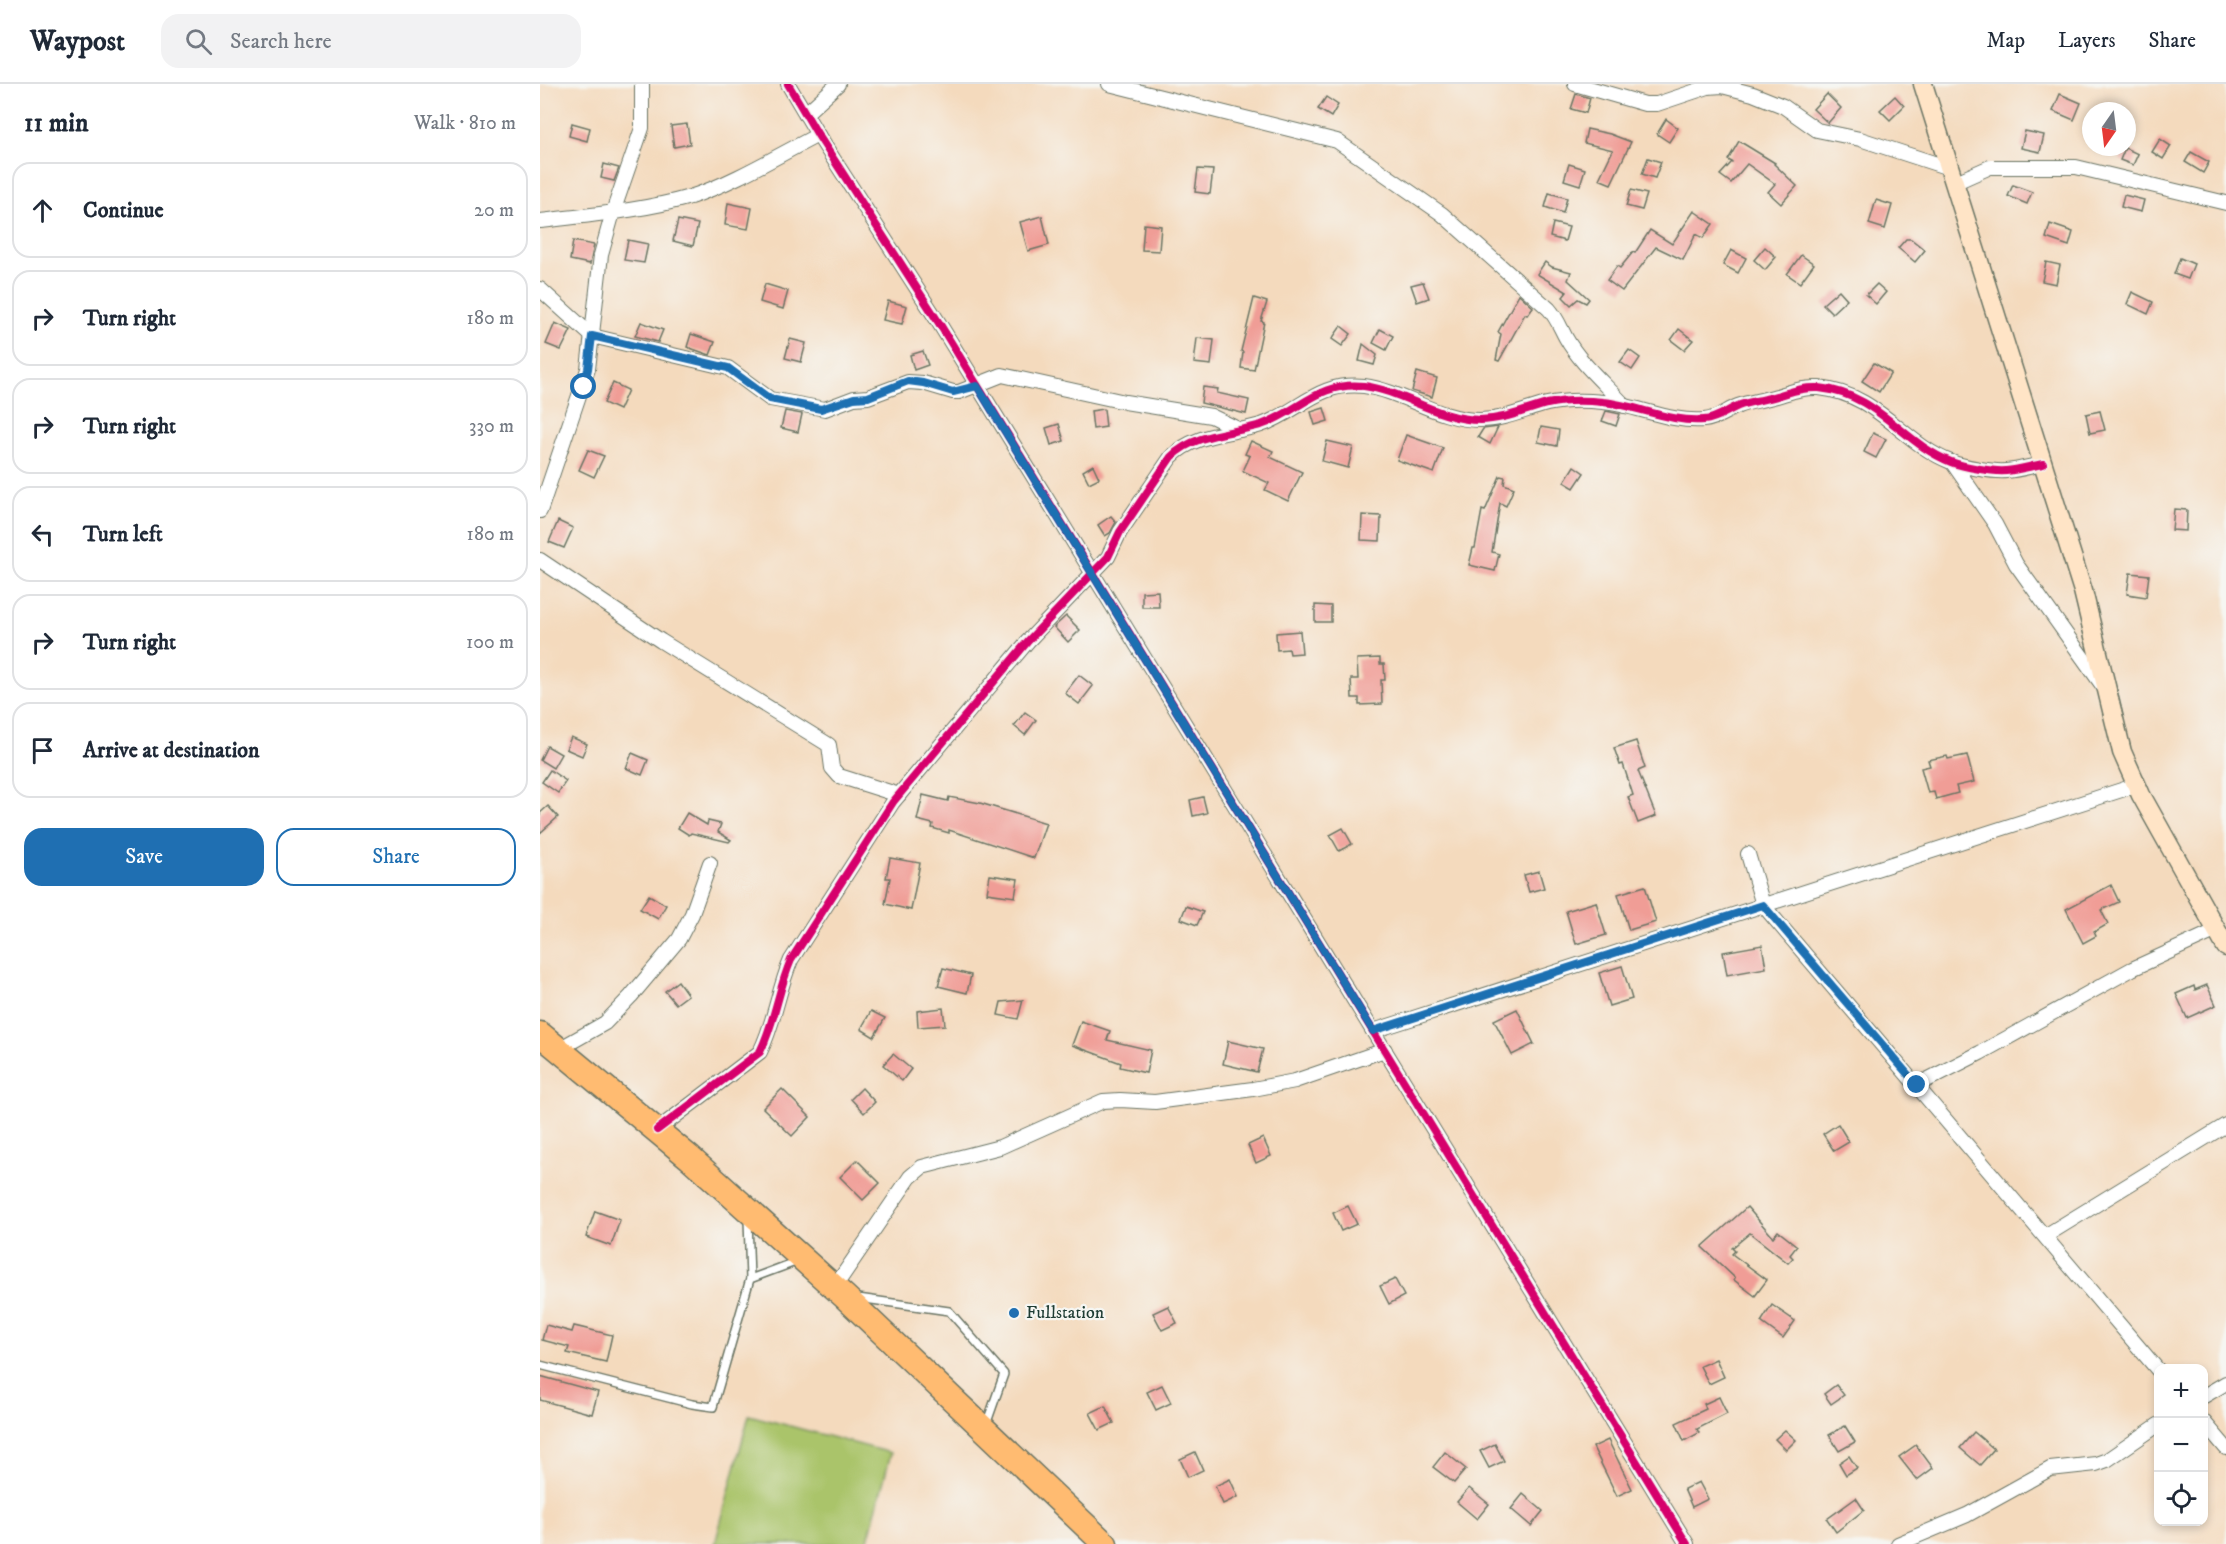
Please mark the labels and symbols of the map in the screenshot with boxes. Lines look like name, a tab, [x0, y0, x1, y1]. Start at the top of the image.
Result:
north arrow	[2082, 102, 2136, 156]
route start	[570, 373, 596, 399]
route end	[1903, 1071, 1929, 1097]
place label: Fullstation	[1026, 1302, 1105, 1324]
marker: Fullstation	[1007, 1306, 1021, 1320]

